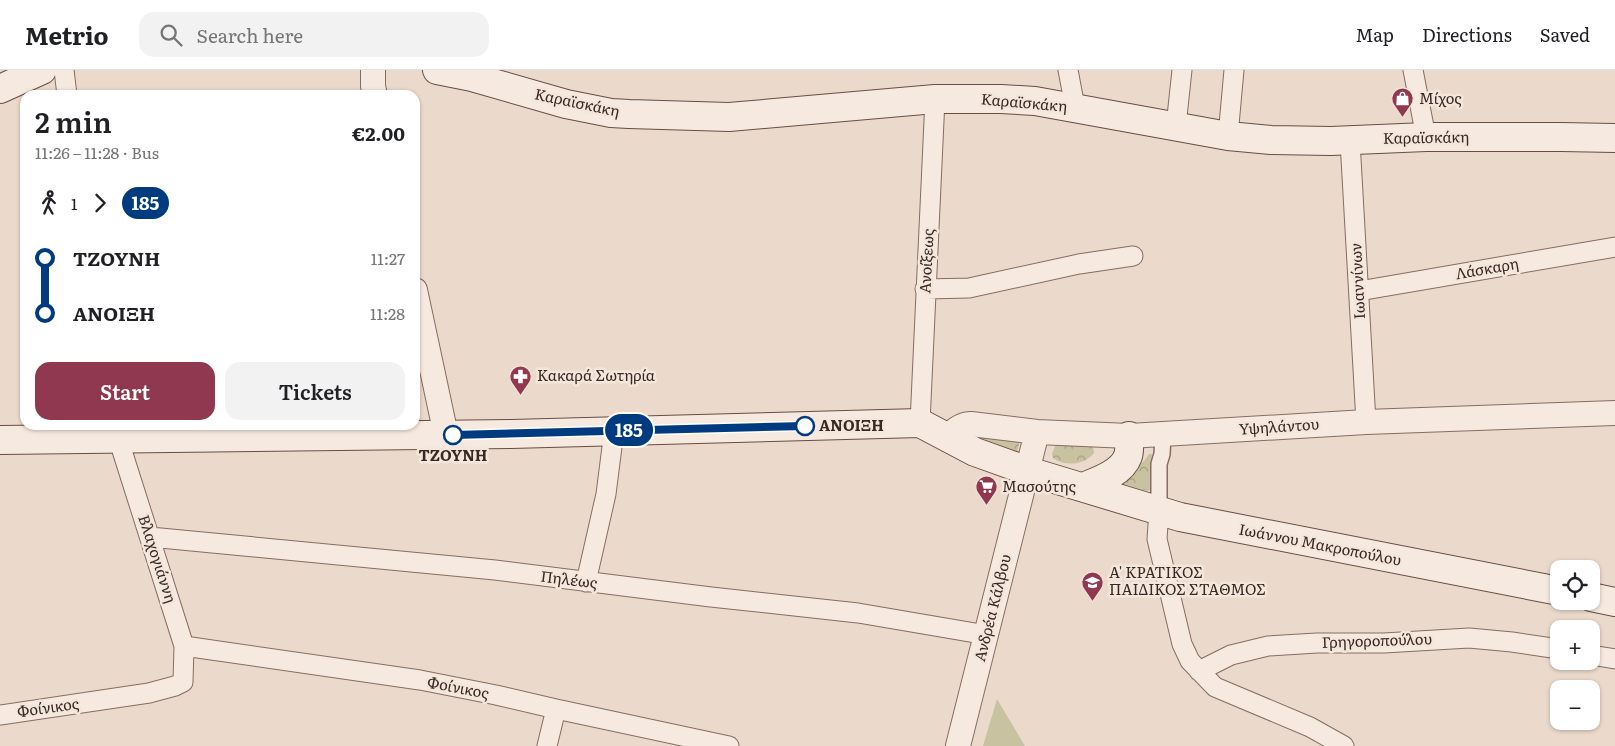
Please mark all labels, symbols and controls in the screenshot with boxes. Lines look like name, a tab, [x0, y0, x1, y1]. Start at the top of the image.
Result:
search box	[139, 12, 489, 57]
text: Metrio	[25, 17, 109, 52]
icon: search	[157, 21, 185, 49]
text: Search here	[197, 21, 303, 49]
text: Map	[1356, 21, 1394, 48]
text: Directions	[1422, 21, 1512, 48]
text: Saved	[1540, 21, 1590, 48]
street label: Καραϊσκάκη	[533, 81, 622, 122]
street label: Καραϊσκάκη	[980, 86, 1068, 117]
place label: Μίχος	[1419, 86, 1462, 109]
shop icon: Μίχος	[1391, 87, 1415, 118]
text: 2 min	[35, 100, 112, 142]
text: €2.00	[352, 119, 405, 147]
street label: Καραϊσκάκη	[1383, 124, 1469, 149]
text: 11:26 – 11:28 · Bus	[35, 140, 159, 164]
icon: walk	[35, 189, 63, 217]
icon: forward	[86, 189, 114, 217]
text: 185	[132, 189, 159, 216]
text: 1	[71, 191, 78, 215]
street label: Ανοίξεως	[912, 227, 939, 294]
street label: Ιωαννίνων	[1343, 242, 1370, 320]
text: ΤΖΟΥΝΗ	[73, 244, 160, 272]
text: 11:27	[371, 246, 405, 270]
street label: Λάσκαρη	[1453, 251, 1520, 284]
text: ΑΝΟΙΞΗ	[73, 299, 155, 327]
text: 11:28	[370, 301, 405, 325]
button: Start	[35, 362, 215, 420]
button: Tickets	[225, 362, 405, 420]
place label: Κακαρά Σωτηρία	[537, 363, 655, 386]
pharmacy icon: Κακαρά Σωτηρία	[509, 364, 533, 395]
street label: Υψηλάντου	[1238, 411, 1320, 440]
place label: ΑΝΟΙΞΗ	[819, 413, 884, 436]
line badge: 185	[600, 414, 658, 446]
text: 185	[615, 416, 643, 443]
marker: ΑΝΟΙΞΗ	[795, 416, 815, 436]
marker: ΤΖΟΥΝΗ	[443, 425, 463, 445]
place label: ΤΖΟΥΝΗ	[419, 443, 487, 466]
place label: Μασούτης	[1002, 474, 1076, 497]
supermarket icon: Μασούτης	[974, 475, 998, 506]
street label: Βλαχογιάννη	[133, 511, 183, 606]
street label: Ιωάννου Μακροπούλου	[1237, 516, 1404, 571]
street label: Ανδρέα Κάλβου	[967, 551, 1016, 664]
place label: Α' ΚΡΑΤΙΚΟΣ ΠΑΙΔΙΚΟΣ ΣΤΑΘΜΟΣ	[1109, 560, 1266, 600]
map controls	[1550, 560, 1600, 730]
button: locate	[1550, 560, 1600, 610]
street label: Πηλέως	[539, 564, 599, 593]
school or university icon: Α' ΚΡΑΤΙΚΟΣ ΠΑΙΔΙΚΟΣ ΣΤΑΘΜΟΣ	[1081, 570, 1105, 601]
button: +	[1550, 620, 1600, 670]
street label: Γρηγοροπούλου	[1321, 626, 1433, 653]
street label: Φοίνικος	[425, 669, 492, 704]
button: −	[1550, 680, 1600, 730]
street label: Φοίνικος	[15, 691, 81, 722]

